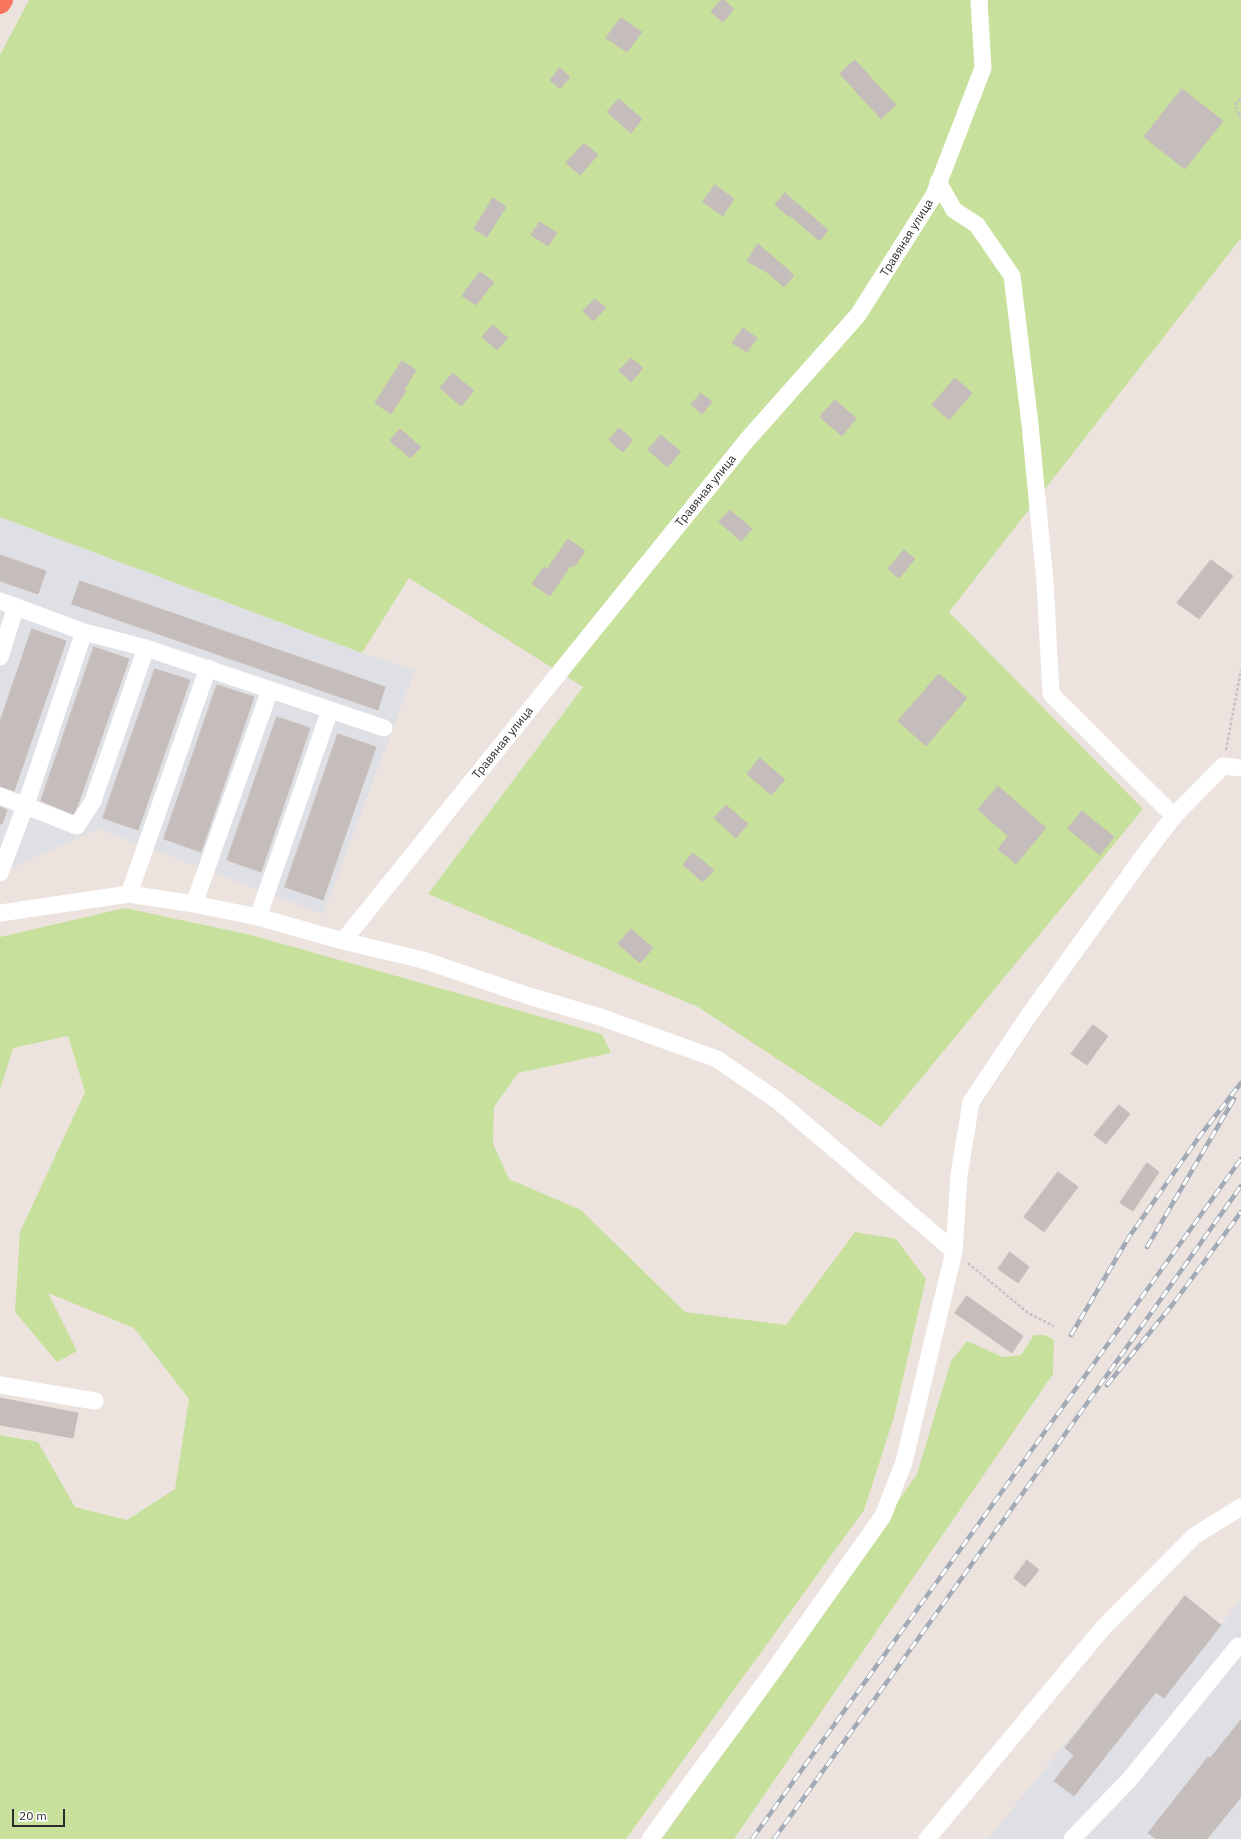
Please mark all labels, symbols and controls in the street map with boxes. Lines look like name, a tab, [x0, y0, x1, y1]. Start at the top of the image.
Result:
street label: Травяная улица	[877, 197, 937, 279]
street label: Травяная улица	[672, 452, 740, 530]
street label: Травяная улица	[469, 704, 537, 782]
scale bar	[14, 1801, 67, 1827]
text: 20 m	[19, 1808, 47, 1823]

